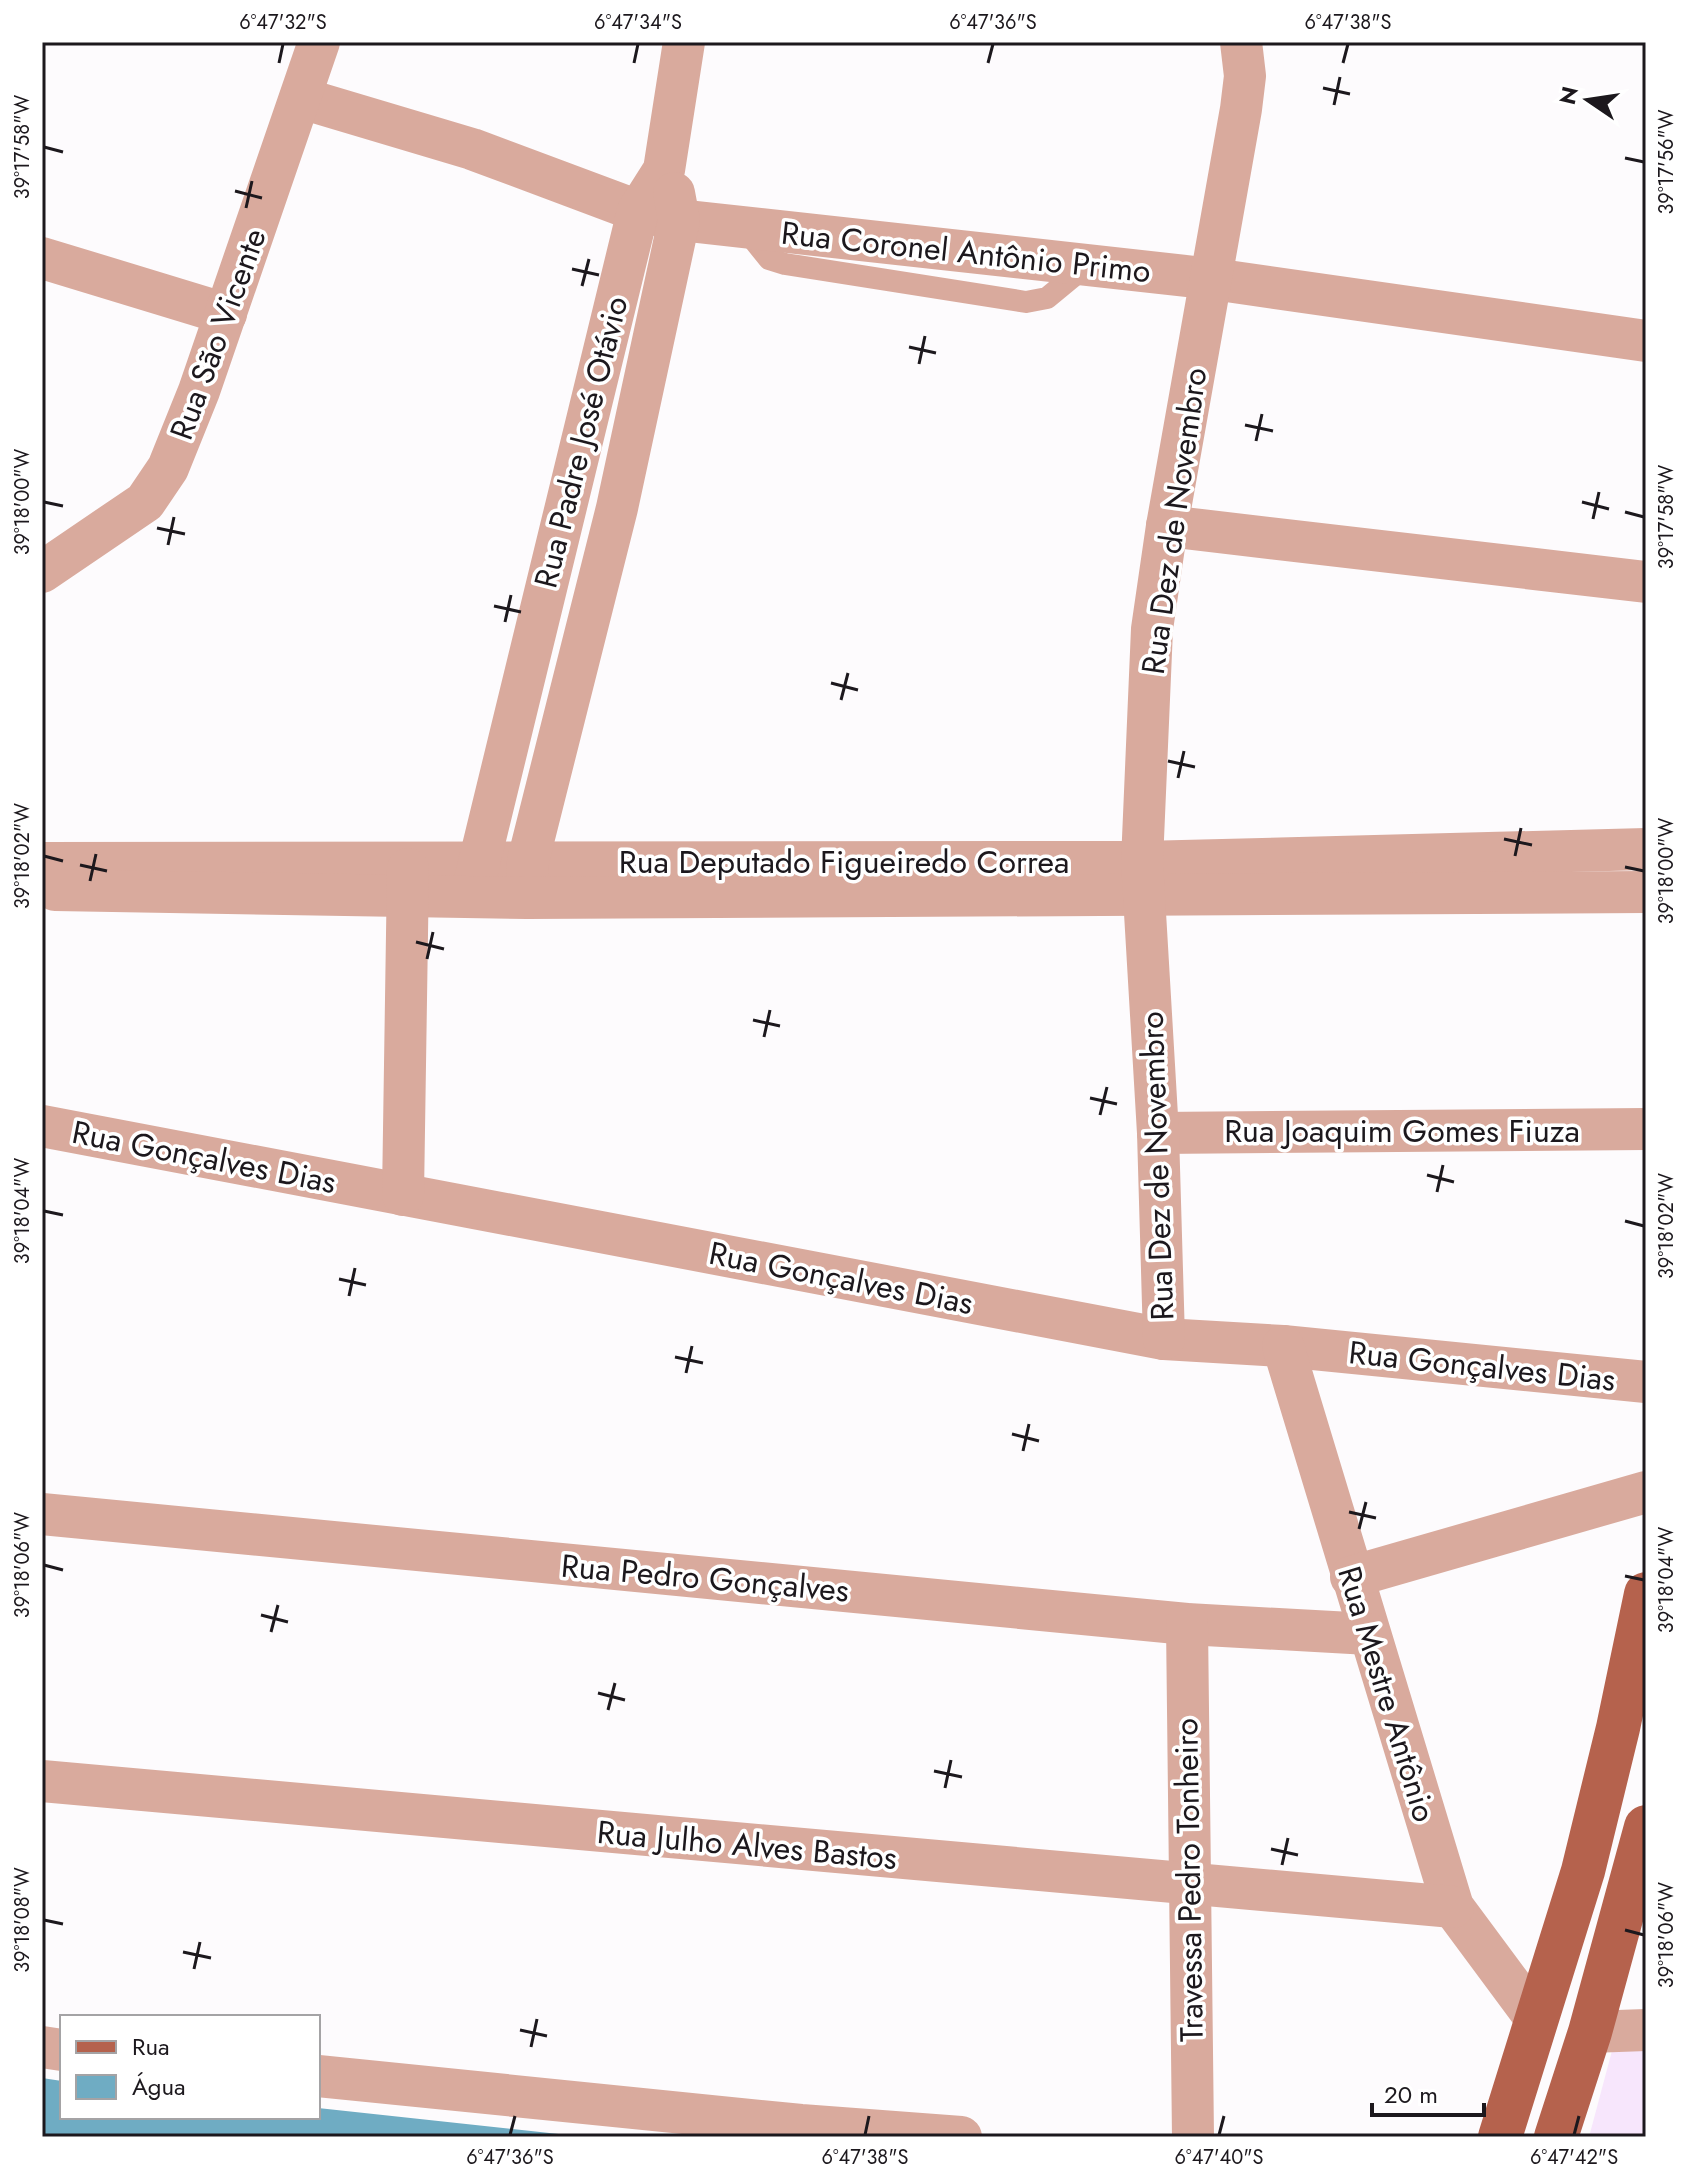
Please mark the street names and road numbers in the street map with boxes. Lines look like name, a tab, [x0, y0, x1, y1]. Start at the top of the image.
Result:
street label: Rua Coronel Antônio Primo	[779, 210, 1153, 294]
street label: Rua São Vicente	[158, 222, 278, 446]
street label: Rua Padre José Otávio	[523, 291, 639, 593]
street label: Rua Dez de Novembro	[1130, 365, 1218, 677]
street label: Rua Deputado Figueiredo Correa	[619, 839, 1069, 885]
street label: Rua Dez de Novembro	[1129, 1011, 1185, 1321]
street label: Rua Joaquim Gomes Fiuza	[1224, 1108, 1580, 1154]
street label: Rua Gonçalves Dias	[68, 1109, 340, 1205]
street label: Rua Gonçalves Dias	[705, 1230, 977, 1326]
street label: Rua Gonçalves Dias	[1346, 1329, 1618, 1403]
street label: Rua Pedro Gonçalves	[559, 1543, 851, 1613]
street label: Rua Mestre Antônio	[1326, 1561, 1448, 1827]
street label: Travessa Pedro Tonheiro	[1163, 1718, 1215, 2042]
street label: Rua Julho Alves Bastos	[595, 1809, 899, 1881]

